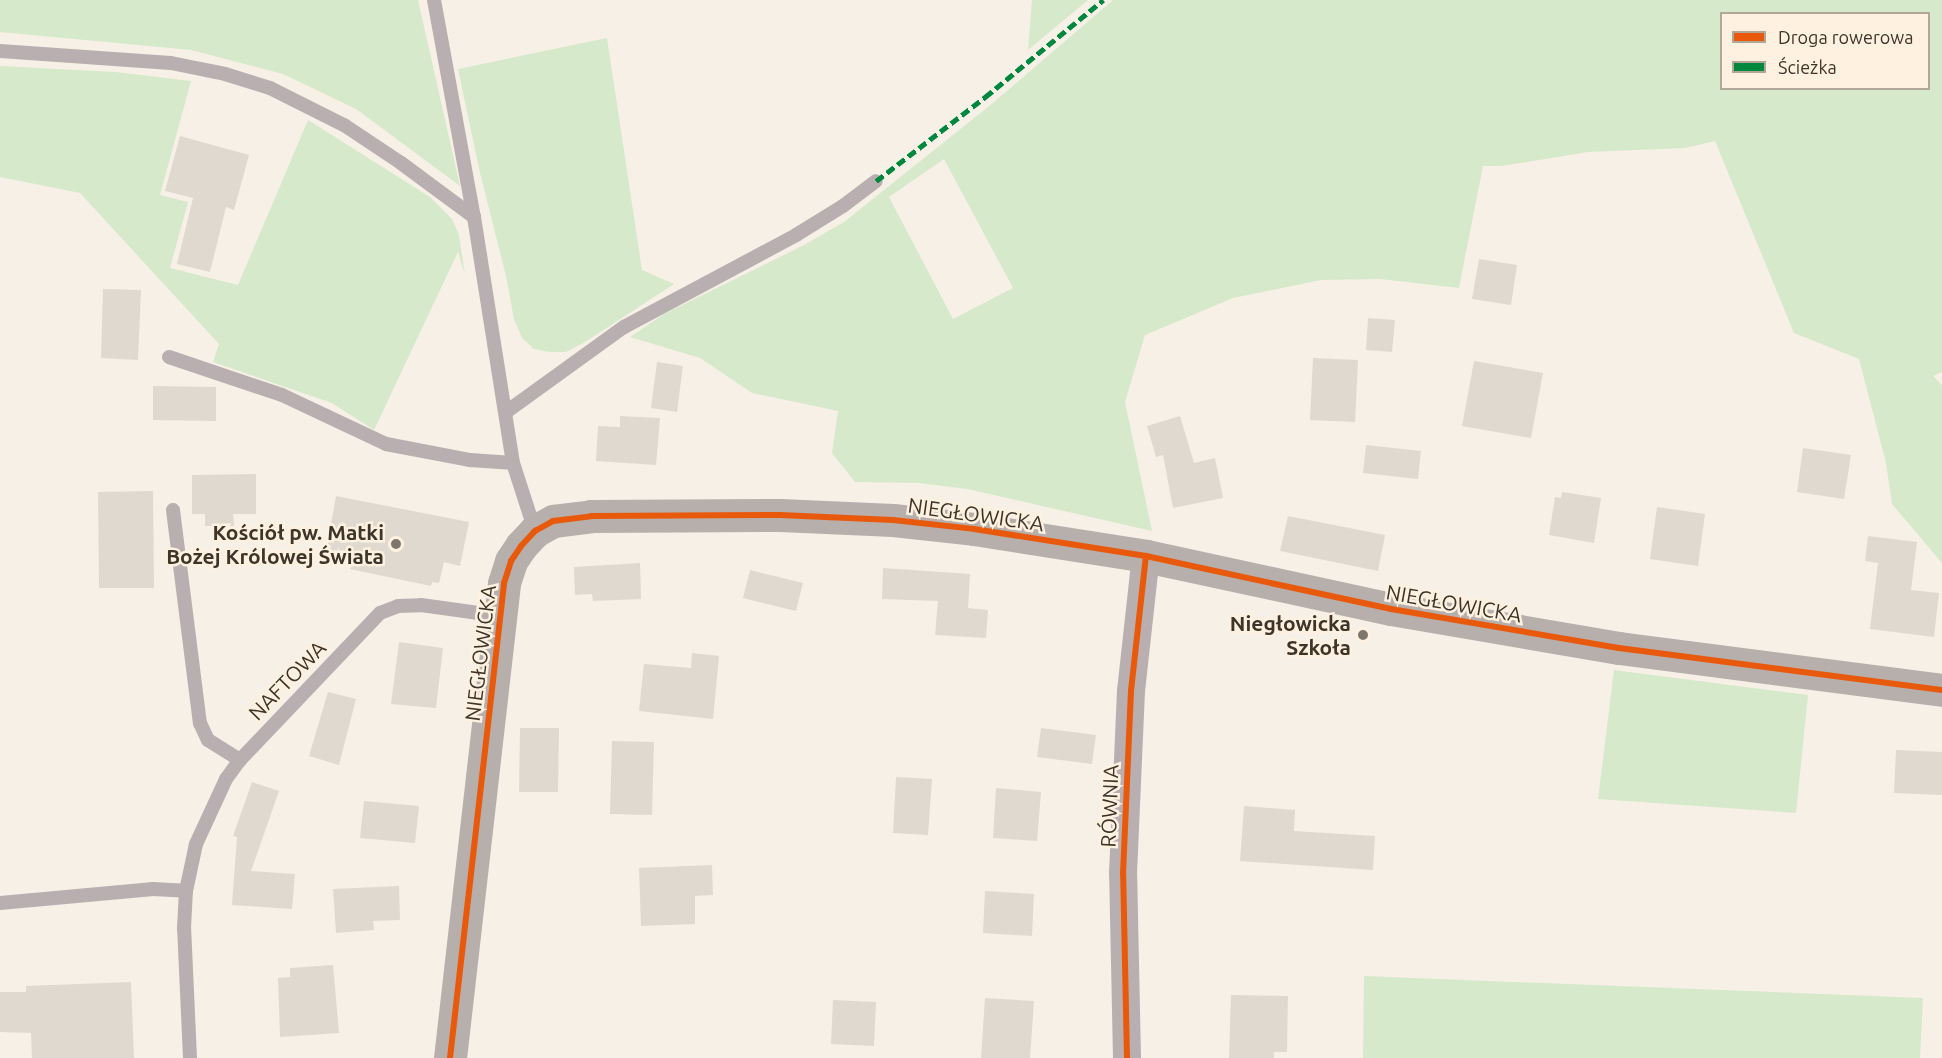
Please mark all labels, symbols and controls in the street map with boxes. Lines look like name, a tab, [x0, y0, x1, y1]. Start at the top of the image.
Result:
legend	[1720, 12, 1930, 90]
text: Droga rowerowa	[1778, 27, 1914, 47]
text: Ścieżka	[1778, 57, 1837, 77]
street label: NIEGŁOWICKA	[906, 492, 1046, 536]
place label: Kościół pw. Matki Bożej Królowej Świata	[166, 519, 384, 569]
marker: Kościół pw. Matki Bożej Królowej Świata	[389, 537, 403, 551]
street label: NIEGŁOWICKA	[1384, 579, 1524, 627]
street label: NIEGŁOWICKA	[459, 583, 501, 723]
place label: Niegłowicka Szkoła	[1230, 610, 1351, 660]
marker: Niegłowicka Szkoła	[1356, 628, 1370, 642]
street label: NAFTOWA	[243, 635, 331, 725]
street label: RÓWNIA	[1095, 764, 1123, 848]

